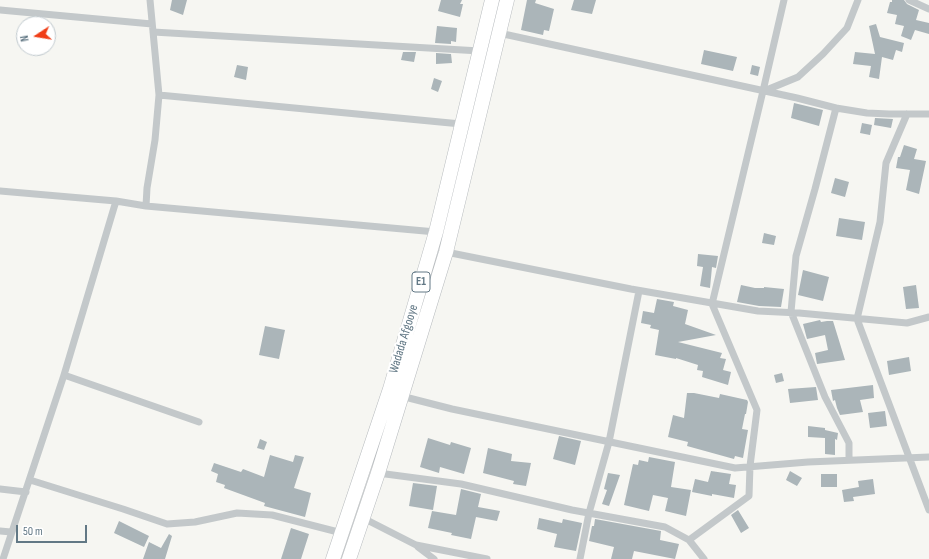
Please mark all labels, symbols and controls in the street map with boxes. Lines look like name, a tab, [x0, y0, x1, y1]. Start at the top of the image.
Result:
north arrow	[16, 16, 56, 56]
text: N	[18, 34, 32, 43]
road number: E1	[412, 272, 430, 292]
street label: Wadada Afgooye	[386, 303, 422, 375]
scale bar	[18, 517, 89, 543]
text: 50 m	[23, 524, 43, 539]

